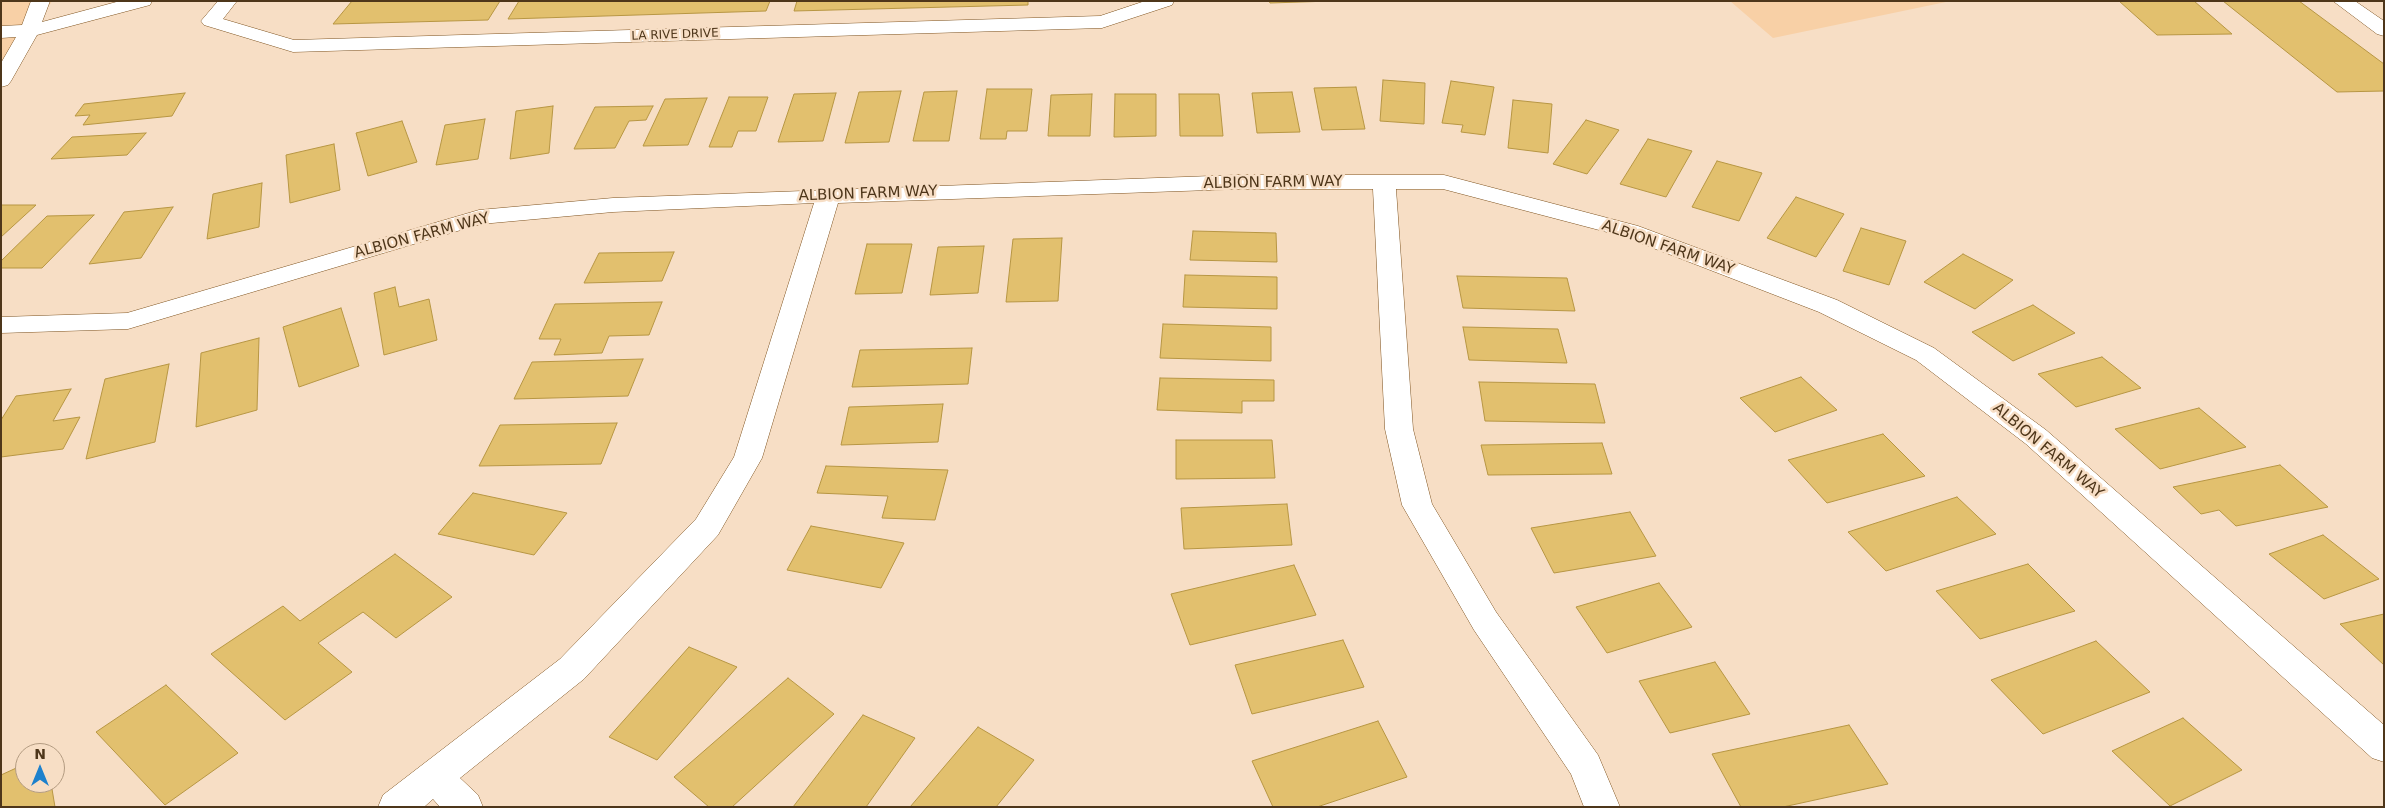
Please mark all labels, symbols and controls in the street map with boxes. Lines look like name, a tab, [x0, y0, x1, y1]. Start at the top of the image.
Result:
street label: LA RIVE DRIVE	[631, 26, 719, 44]
street label: ALBION FARM WAY	[1203, 173, 1343, 193]
street label: ALBION FARM WAY	[798, 183, 938, 205]
street label: ALBION FARM WAY	[353, 209, 491, 263]
street label: ALBION FARM WAY	[1599, 217, 1737, 279]
street label: ALBION FARM WAY	[1989, 399, 2107, 503]
north arrow	[15, 743, 65, 793]
text: N	[34, 746, 46, 762]

